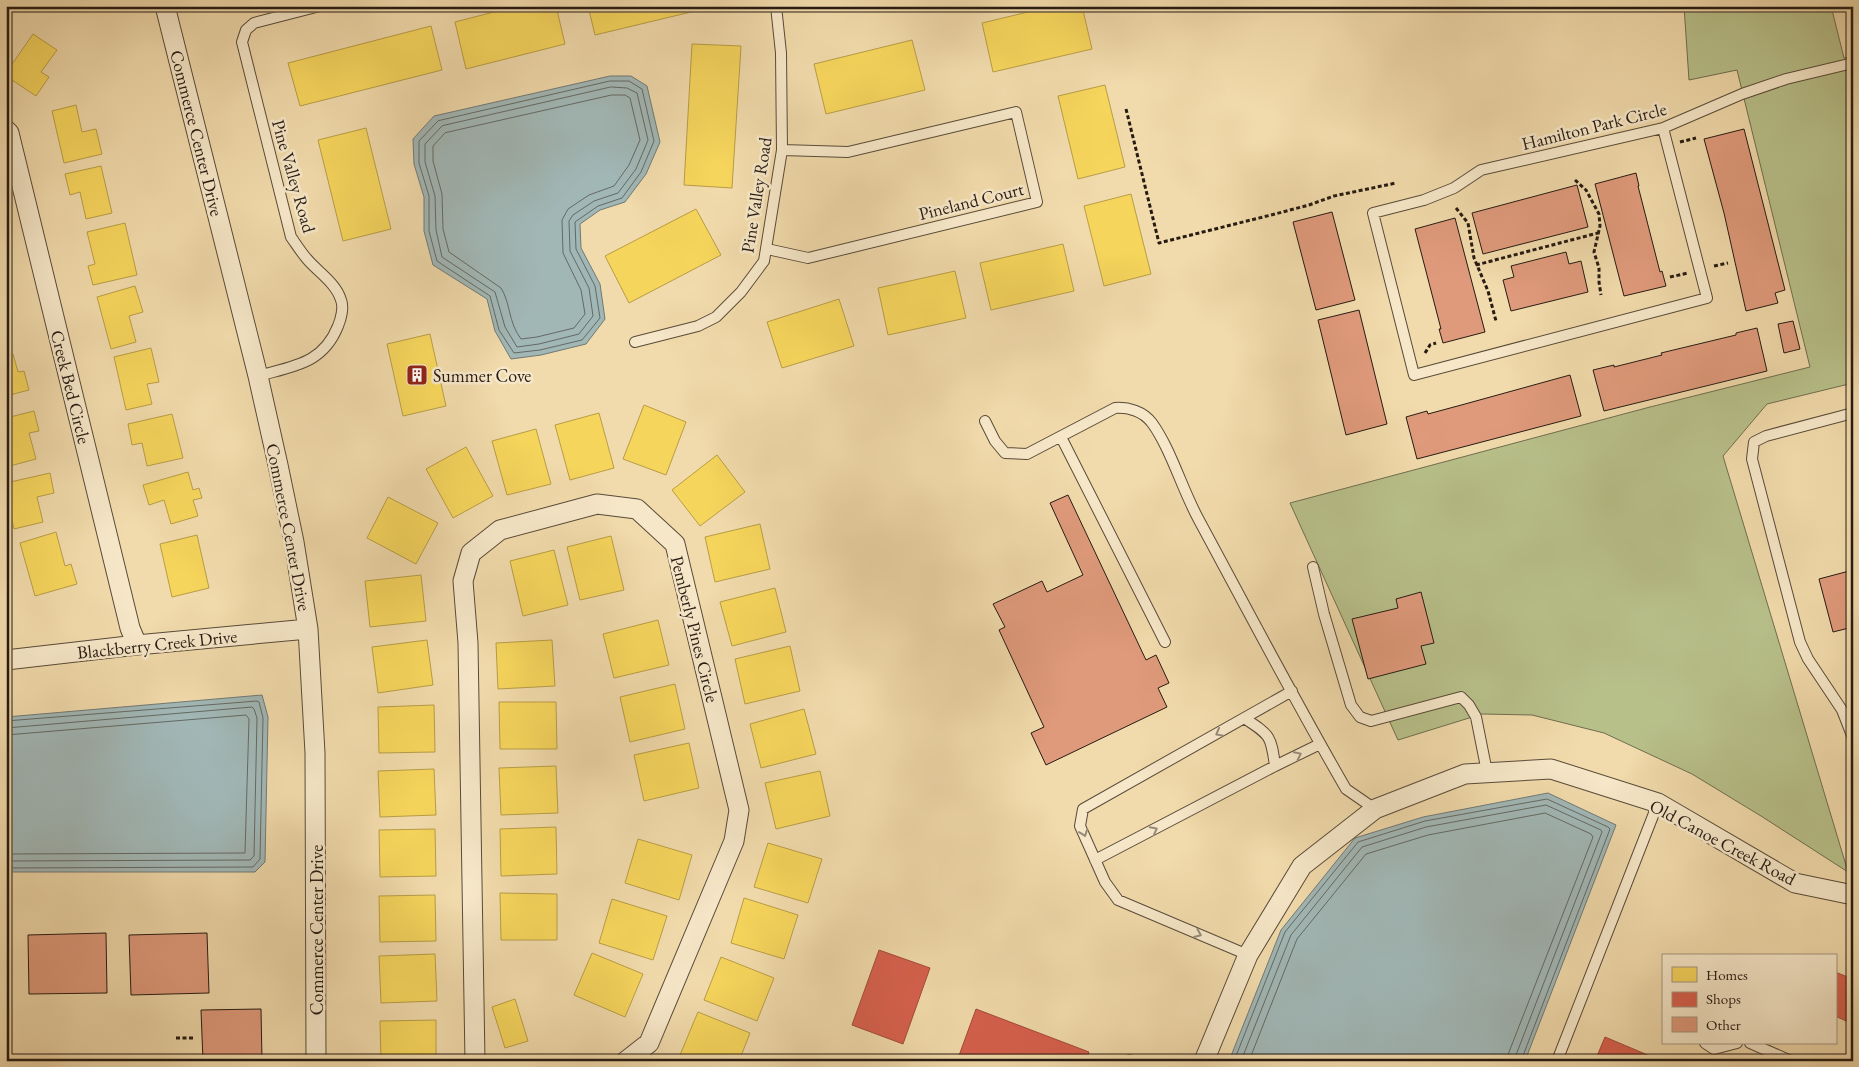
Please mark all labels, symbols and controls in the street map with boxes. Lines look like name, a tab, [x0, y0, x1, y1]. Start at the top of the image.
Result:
street label: Commerce Center Drive	[165, 48, 229, 218]
street label: Hamilton Park Circle	[1519, 97, 1669, 155]
street label: Pine Valley Road	[267, 117, 321, 236]
street label: Pine Valley Road	[736, 135, 777, 254]
street label: Pineland Court	[916, 177, 1026, 225]
street label: Creek Bed Circle	[46, 328, 96, 446]
building icon: Summer Cove	[405, 363, 429, 387]
place label: Summer Cove	[433, 364, 531, 387]
street label: Commerce Center Drive	[261, 441, 317, 613]
street label: Pemberly Pines Circle	[666, 553, 724, 705]
street label: Blackberry Creek Drive	[76, 624, 238, 664]
one-way arrow	[1215, 726, 1224, 736]
one-way arrow	[1293, 751, 1302, 761]
street label: Old Canoe Creek Road	[1646, 794, 1801, 891]
one-way arrow	[1149, 826, 1158, 836]
one-way arrow	[1078, 828, 1088, 837]
street label: Commerce Center Drive	[305, 845, 328, 1015]
one-way arrow	[1193, 927, 1202, 938]
legend	[1662, 954, 1836, 1044]
text: Homes	[1706, 965, 1748, 984]
text: Shops	[1706, 989, 1741, 1008]
text: Other	[1706, 1015, 1741, 1034]

